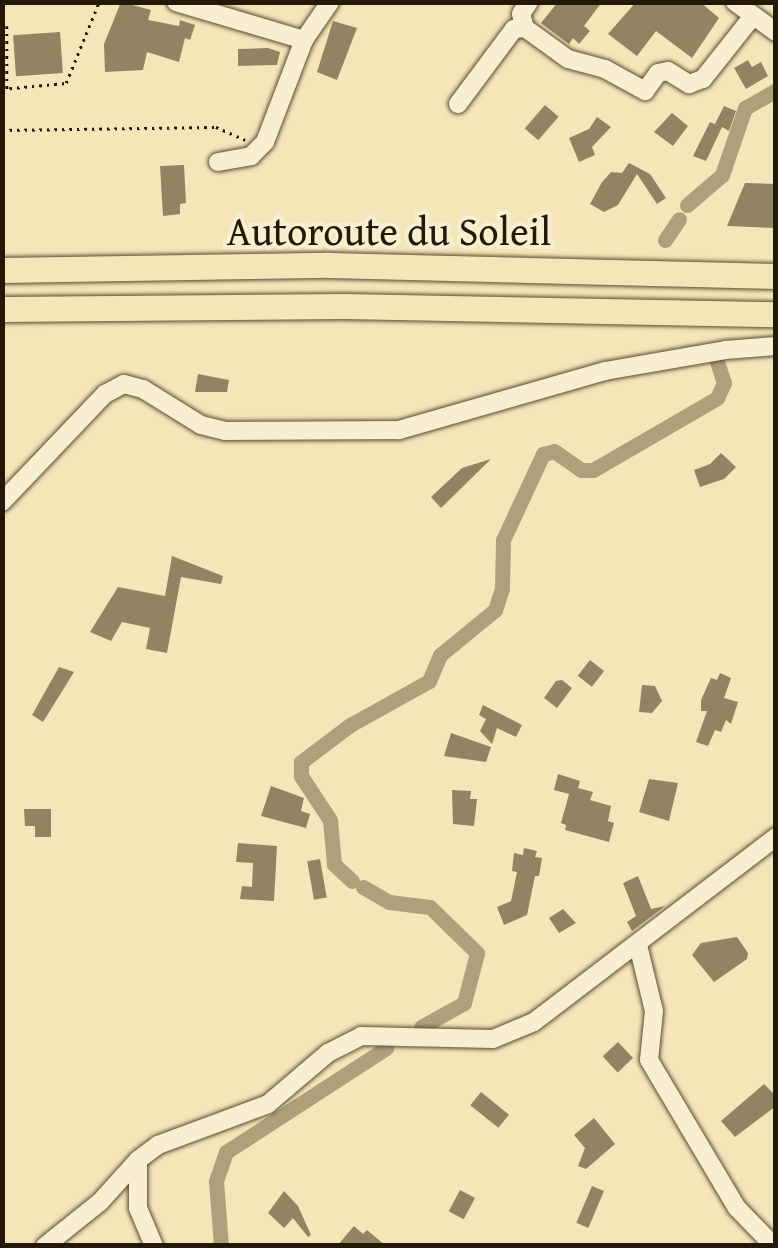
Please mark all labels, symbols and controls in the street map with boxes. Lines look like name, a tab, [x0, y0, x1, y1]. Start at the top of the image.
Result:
street label: Autoroute du Soleil	[227, 207, 551, 255]

